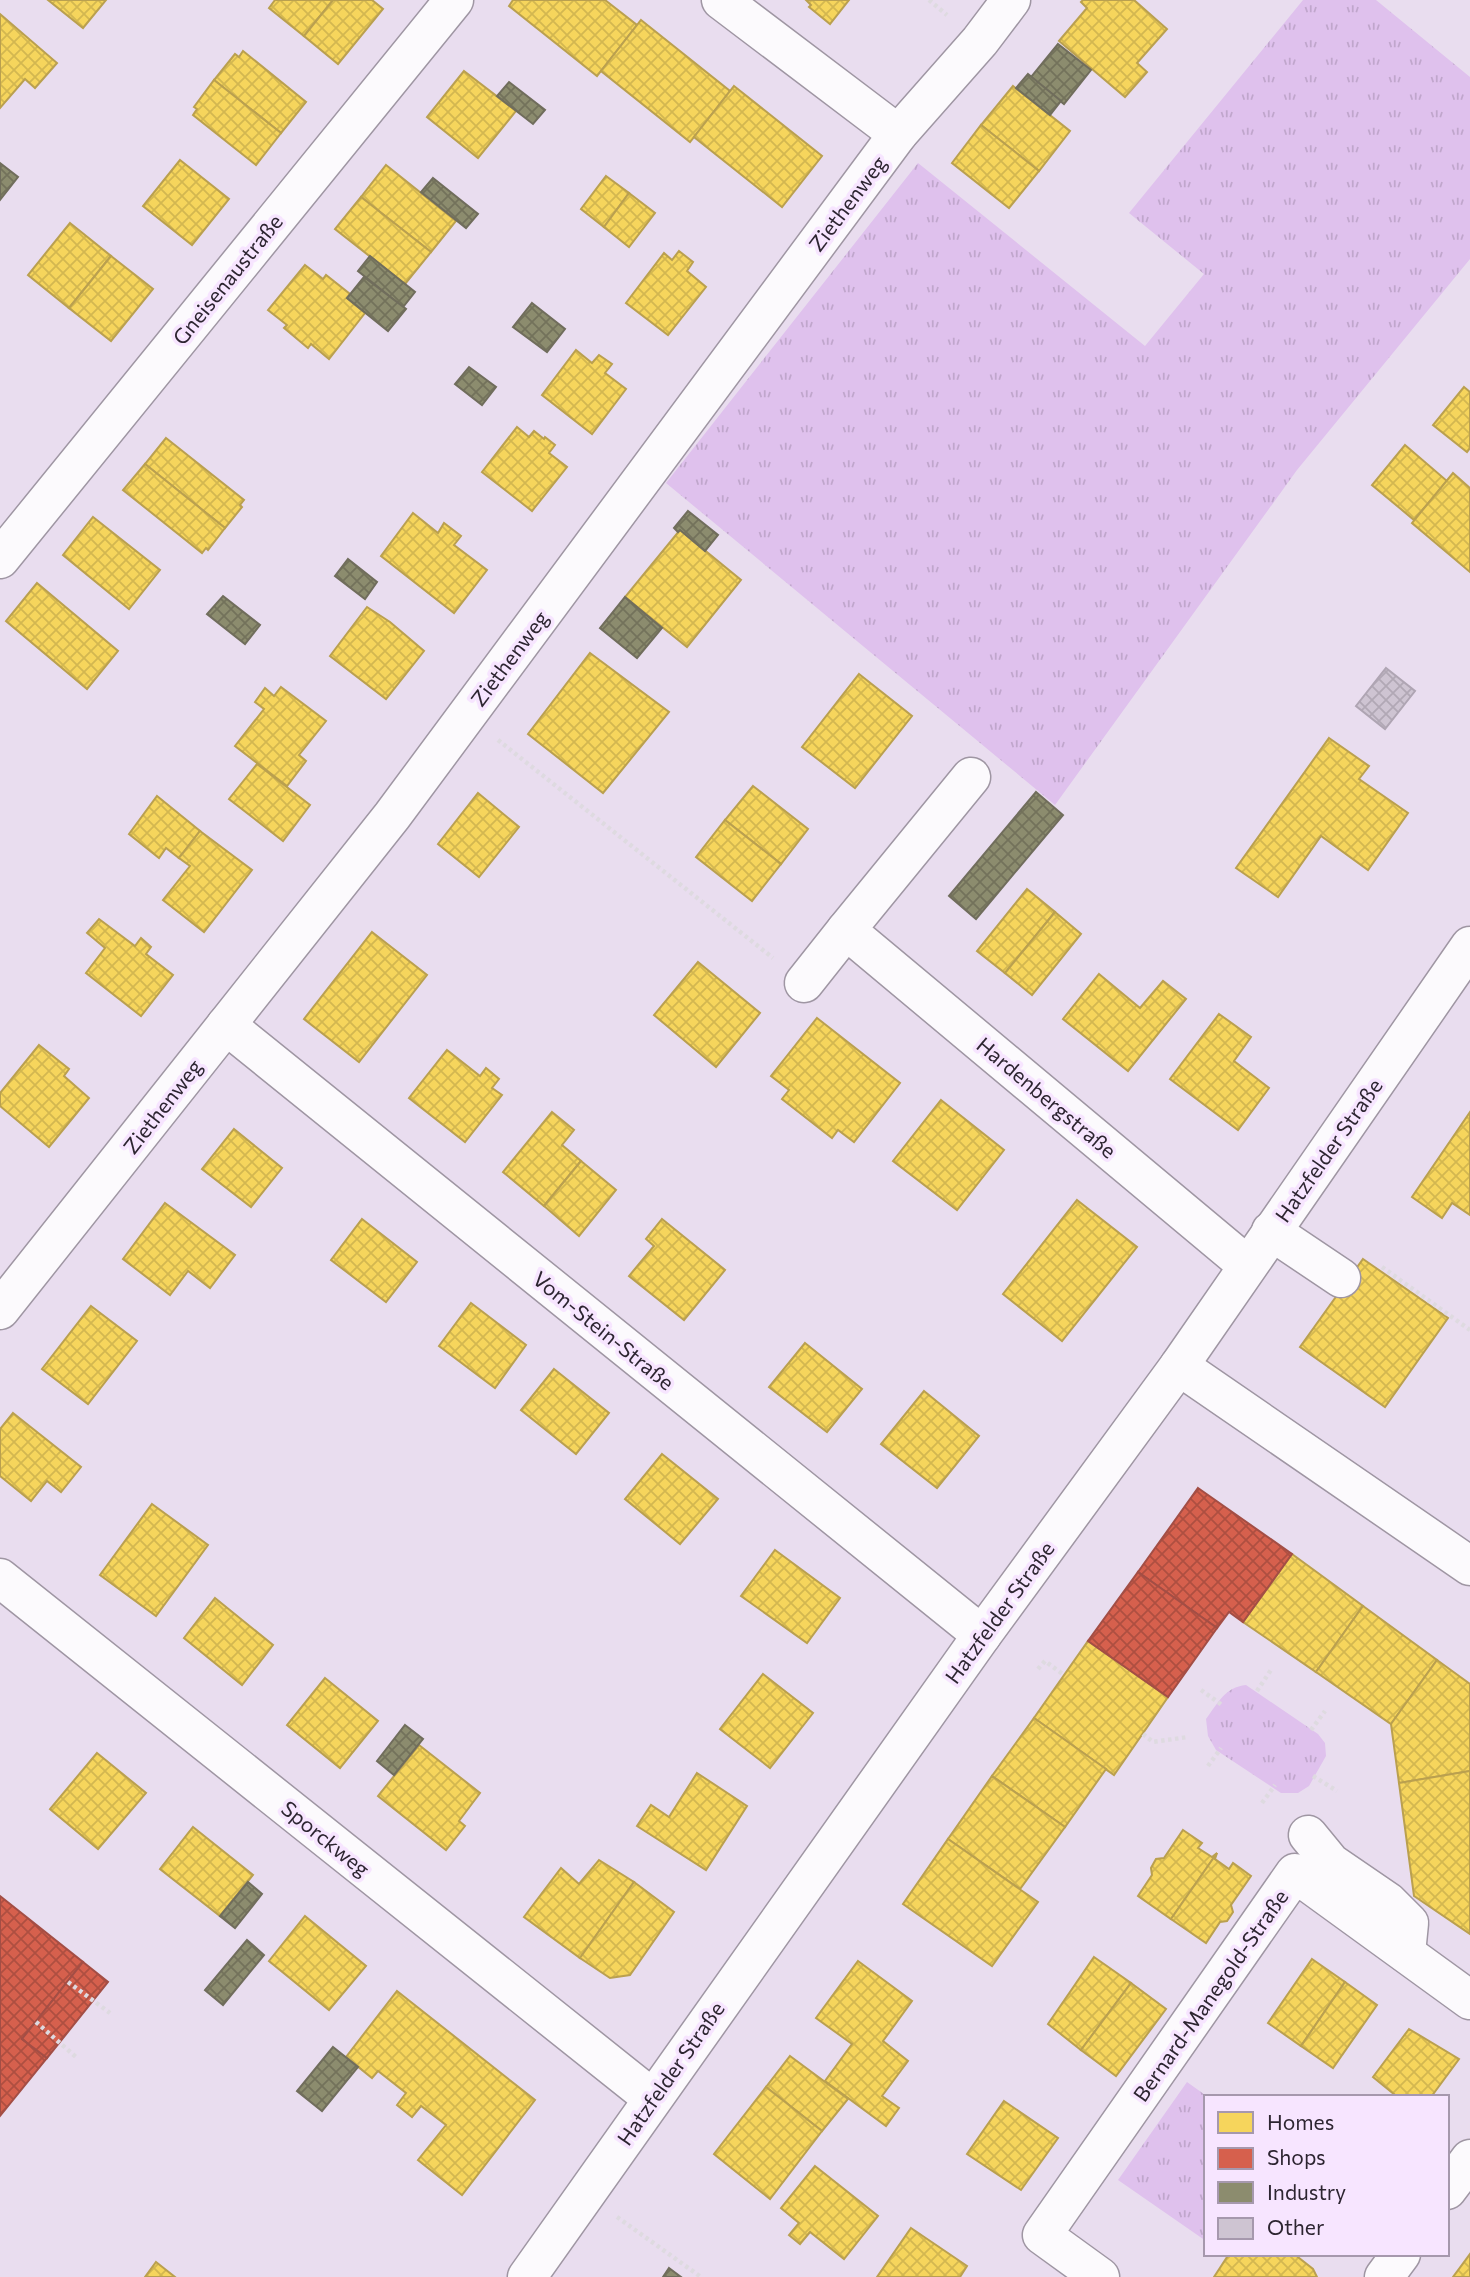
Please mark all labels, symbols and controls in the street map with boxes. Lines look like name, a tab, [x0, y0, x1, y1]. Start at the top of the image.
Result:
street label: Ziethenweg	[803, 150, 891, 256]
street label: Gneisenaustraße	[167, 209, 287, 349]
street label: Ziethenweg	[465, 605, 553, 711]
street label: Hardenbergstraße	[972, 1031, 1122, 1163]
street label: Ziethenweg	[117, 1054, 207, 1158]
street label: Hatzfelder Straße	[1269, 1074, 1387, 1226]
street label: Vom-Stein-Straße	[528, 1265, 680, 1395]
street label: Hatzfelder Straße	[939, 1536, 1059, 1688]
street label: Sporckweg	[277, 1795, 375, 1881]
street label: Bernard-Manegold-Straße	[1127, 1884, 1293, 2106]
street label: Hatzfelder Straße	[611, 1997, 729, 2149]
legend	[1204, 2095, 1449, 2256]
text: Homes	[1267, 2109, 1334, 2134]
text: Shops	[1267, 2144, 1326, 2169]
text: Industry	[1267, 2179, 1346, 2204]
text: Other	[1267, 2214, 1324, 2239]

